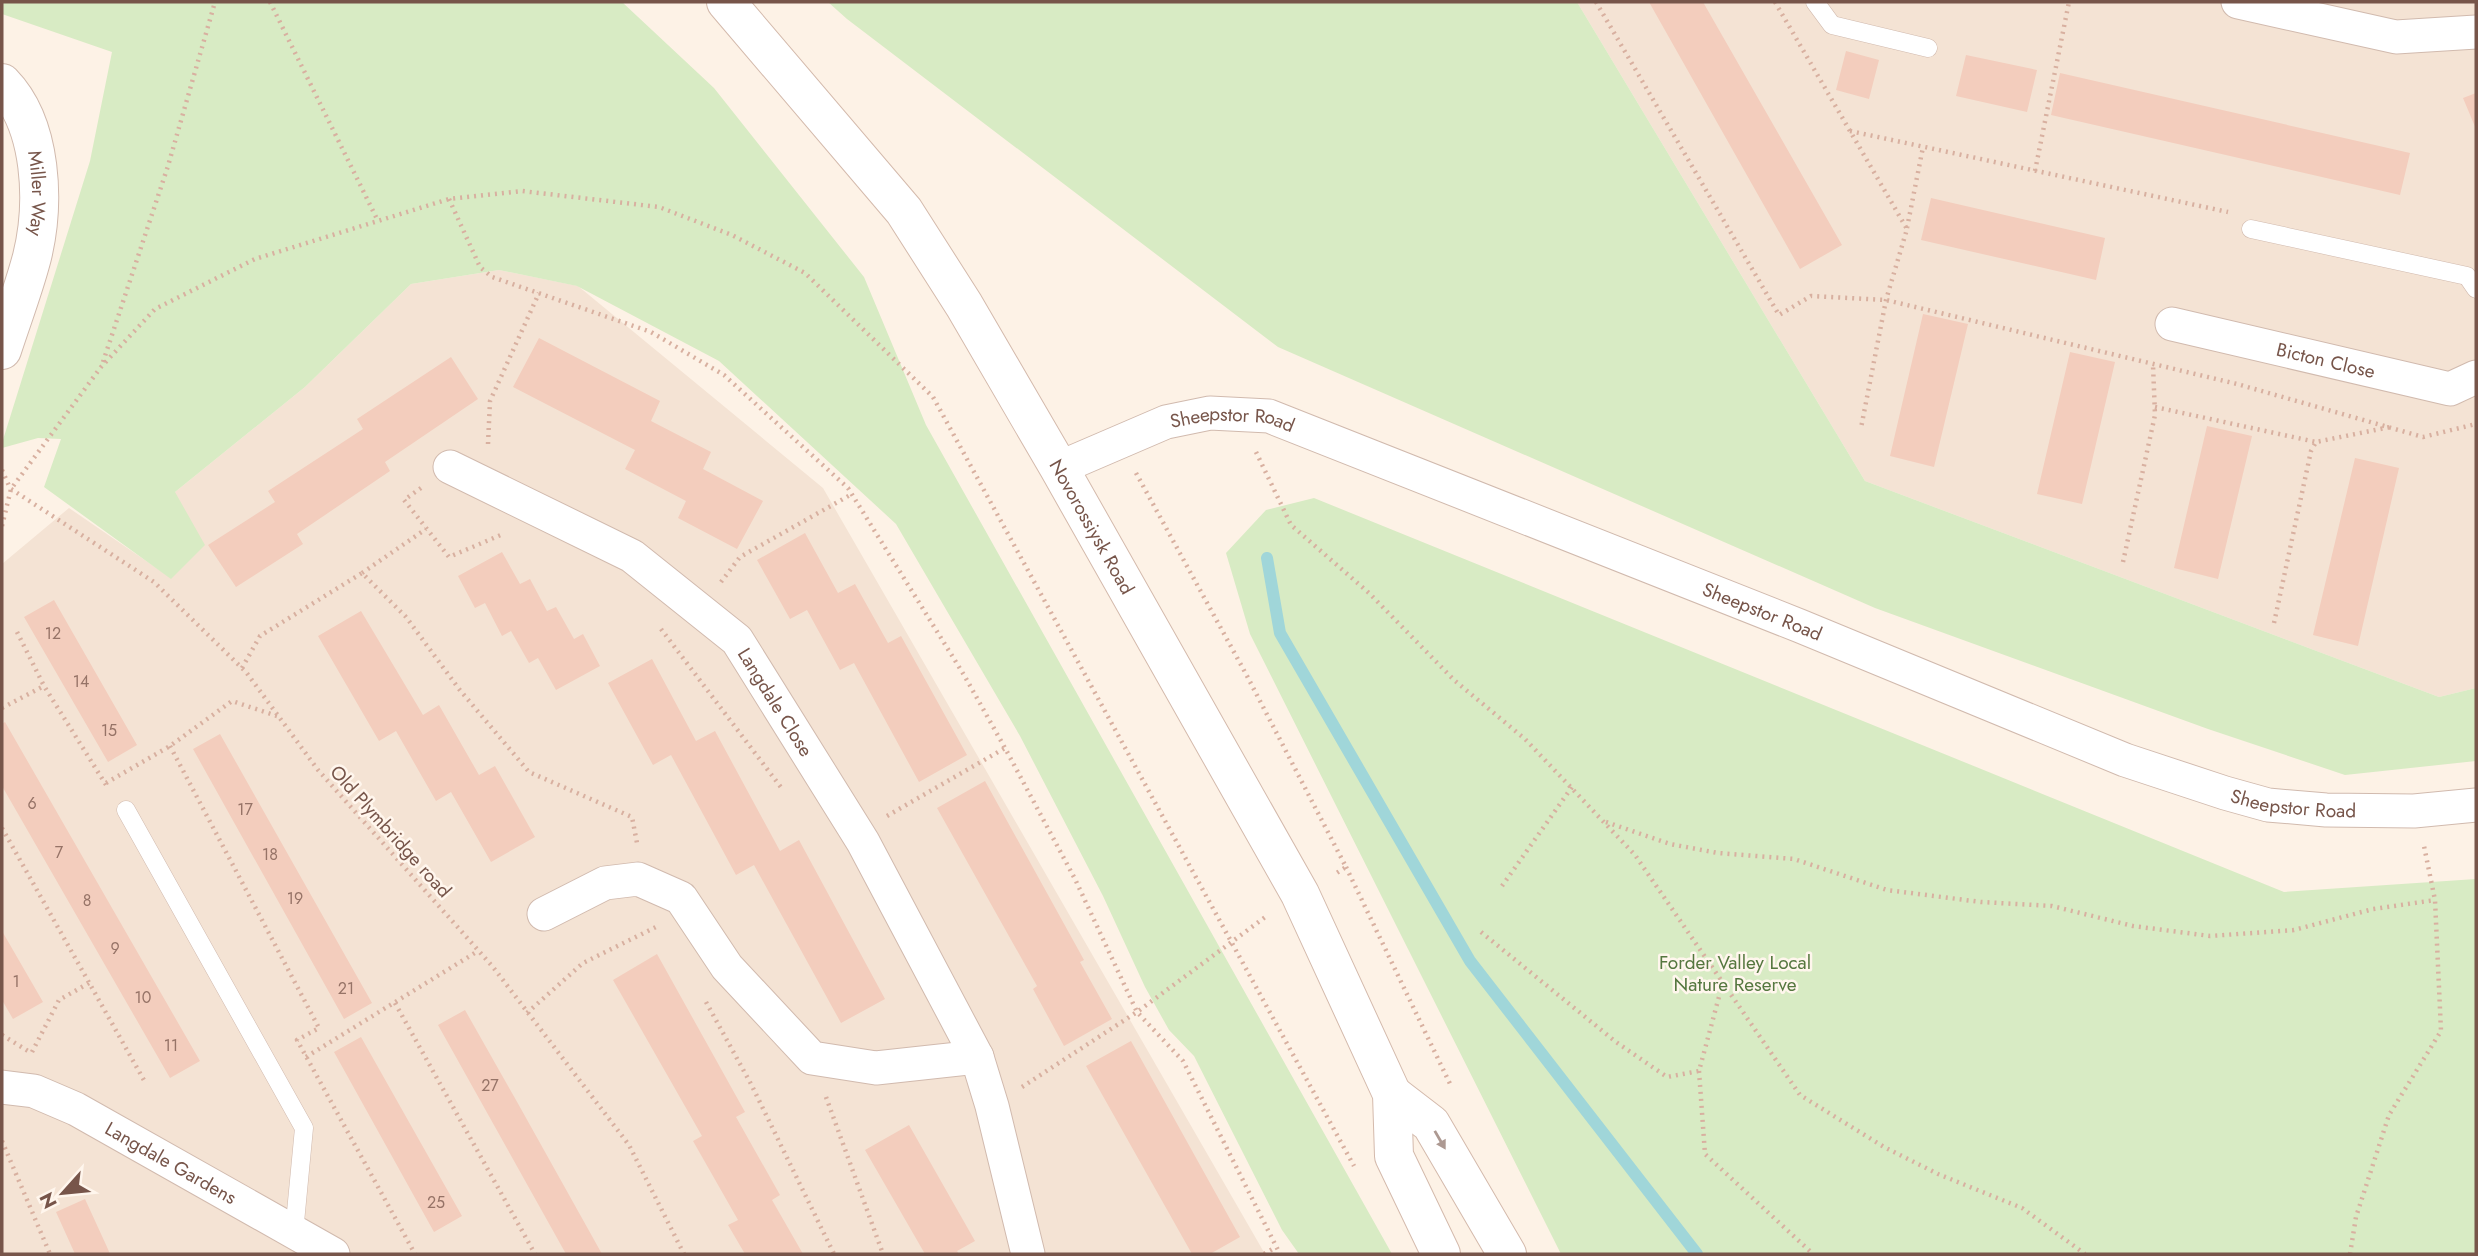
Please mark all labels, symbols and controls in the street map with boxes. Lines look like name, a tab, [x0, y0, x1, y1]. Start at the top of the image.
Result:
street label: Miller Way	[21, 149, 52, 238]
street label: Bicton Close	[2274, 336, 2378, 385]
street label: Sheepstor Road	[1167, 400, 1299, 439]
street label: Novorossiysk Road	[1043, 454, 1141, 599]
street label: Sheepstor Road	[1698, 576, 1826, 648]
house number: 12	[45, 622, 61, 645]
street label: Langdale Close	[731, 643, 819, 762]
house number: 14	[73, 670, 89, 693]
house number: 15	[101, 719, 117, 742]
street label: Old Plymbridge road	[324, 759, 458, 903]
street label: Sheepstor Road	[2227, 782, 2356, 824]
house number: 6	[27, 792, 37, 815]
house number: 17	[237, 798, 253, 821]
house number: 7	[55, 841, 64, 864]
house number: 18	[262, 843, 278, 866]
house number: 19	[287, 887, 303, 910]
house number: 8	[83, 889, 91, 912]
house number: 9	[110, 937, 120, 960]
park label: Forder Valley Local Nature Reserve	[1659, 949, 1811, 998]
house number: 1	[12, 970, 20, 993]
house number: 21	[338, 977, 354, 1000]
house number: 10	[135, 986, 151, 1009]
house number: 11	[164, 1034, 178, 1057]
house number: 27	[481, 1074, 499, 1097]
street label: Langdale Gardens	[100, 1115, 242, 1211]
one-way arrow	[1434, 1131, 1446, 1150]
north arrow	[28, 1158, 98, 1228]
text: N	[33, 1188, 64, 1213]
house number: 25	[427, 1191, 445, 1214]

